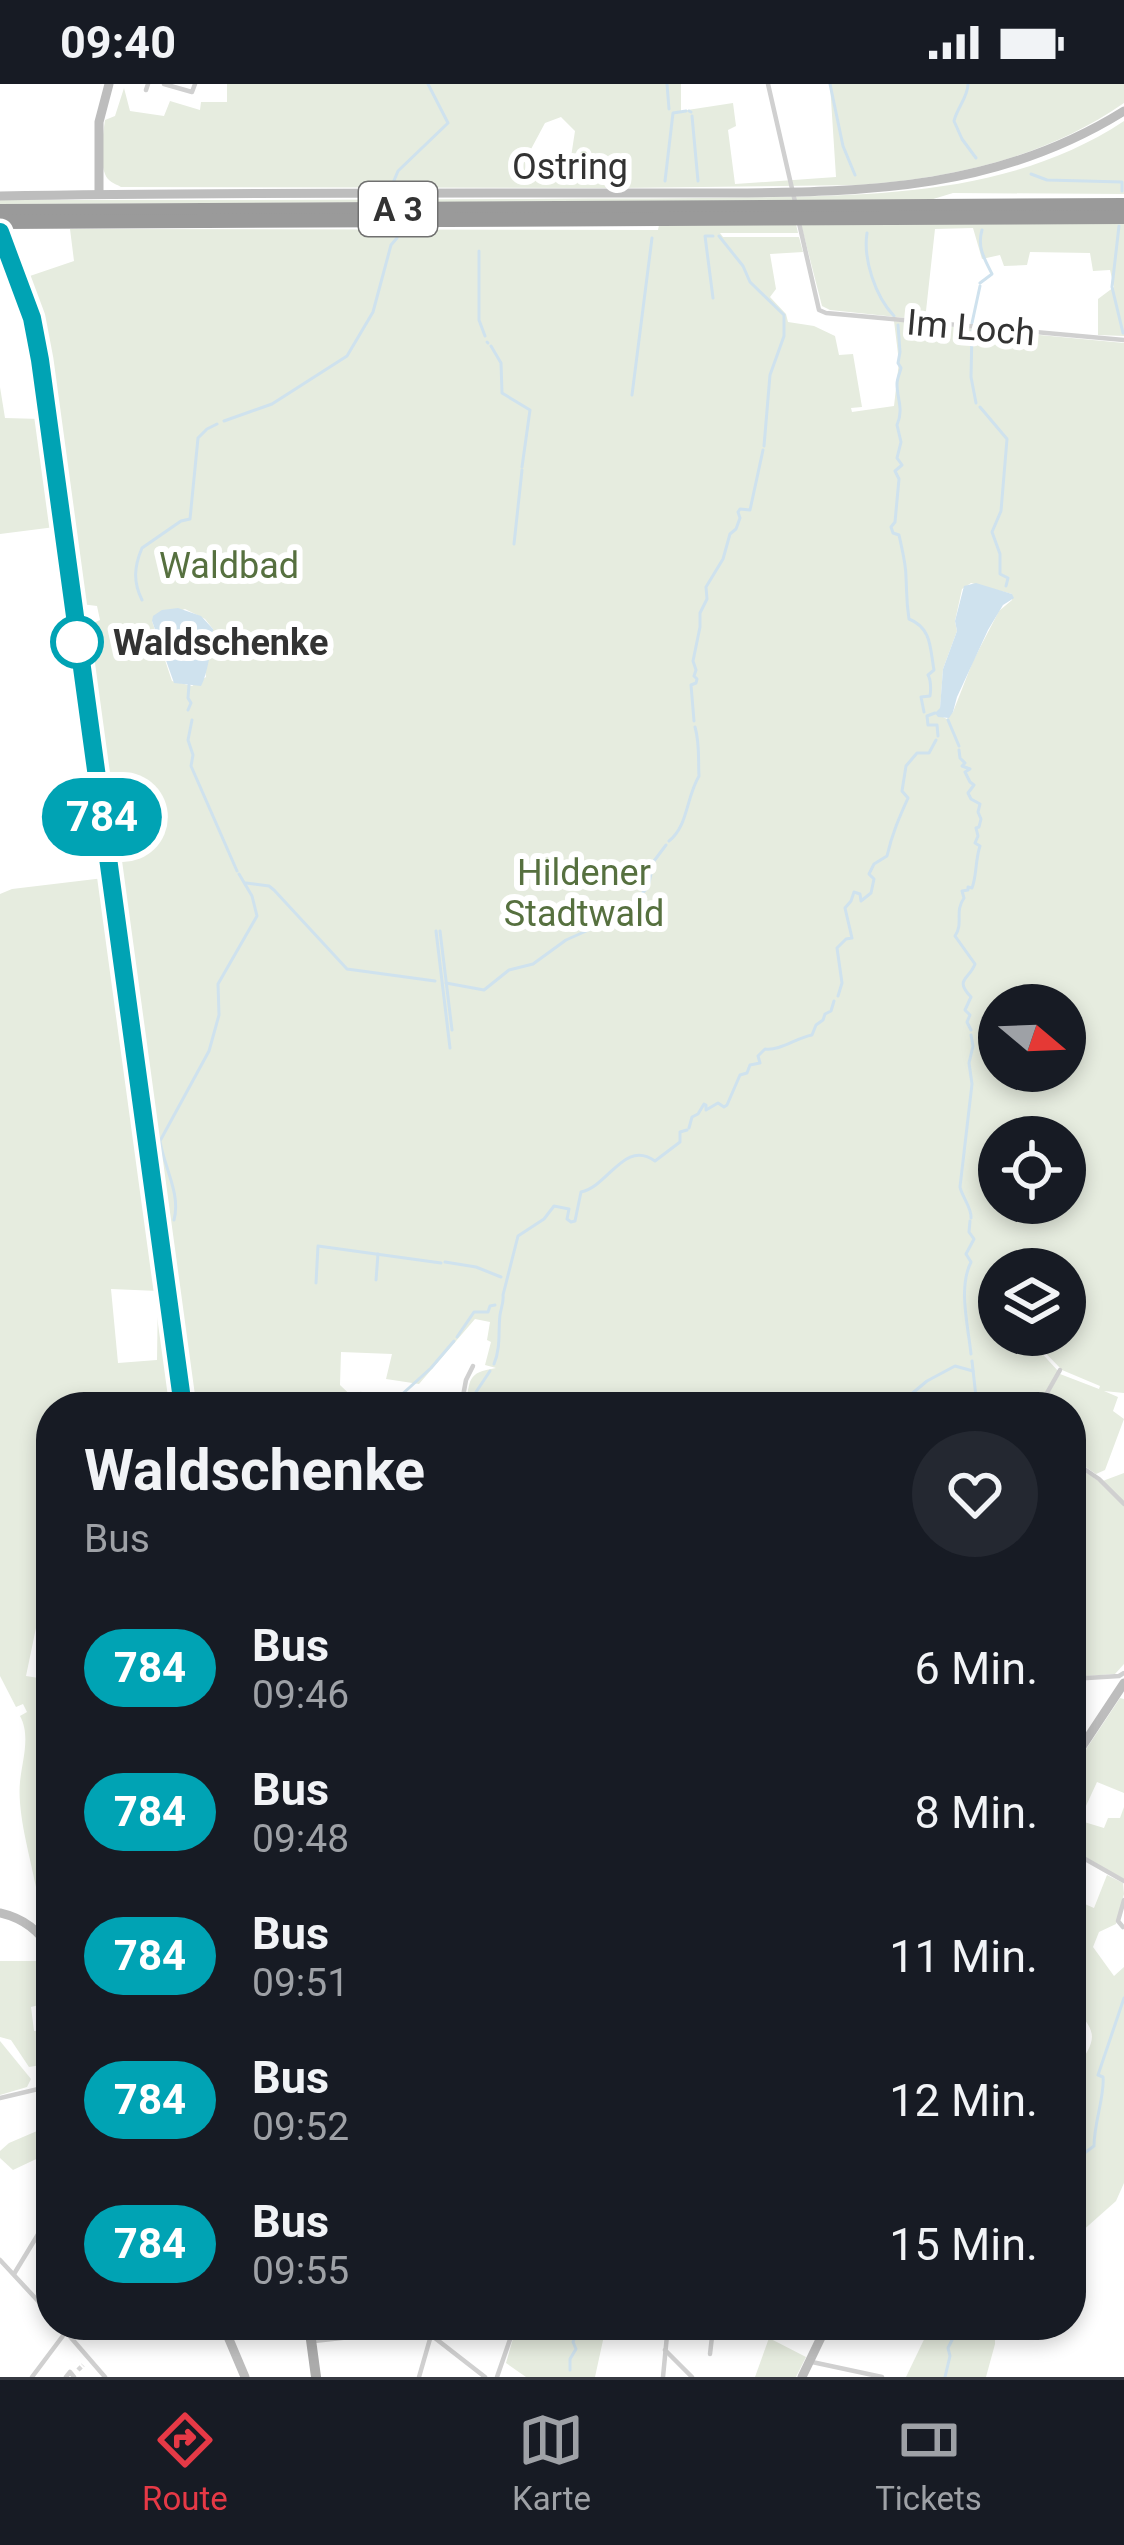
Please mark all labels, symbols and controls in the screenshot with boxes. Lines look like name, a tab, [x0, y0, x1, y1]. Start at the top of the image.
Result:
text: 09:40	[60, 16, 176, 69]
street label: Ostring	[512, 146, 628, 188]
road number: A 3	[359, 182, 437, 236]
street label: Im Loch	[905, 301, 1037, 355]
park label: Waldbad	[159, 545, 299, 587]
marker: Waldschenke	[52, 617, 102, 667]
place label: Waldschenke	[113, 622, 328, 664]
line badge: 784	[33, 778, 171, 856]
text: 784	[66, 792, 138, 841]
park label: Hildener Stadtwald	[504, 852, 664, 935]
north arrow	[978, 984, 1086, 1092]
map controls	[978, 984, 1086, 1356]
button: locate	[978, 1116, 1086, 1224]
button: layers	[978, 1248, 1086, 1356]
button: heart	[912, 1431, 1038, 1557]
text: Waldschenke	[84, 1437, 425, 1504]
text: Bus	[84, 1516, 150, 1562]
text: Bus	[252, 1619, 329, 1672]
text: 6 Min.	[915, 1642, 1038, 1695]
text: 784	[114, 1643, 186, 1692]
text: 09:46	[252, 1672, 349, 1718]
text: Bus	[252, 1763, 329, 1816]
text: 8 Min.	[915, 1786, 1038, 1839]
text: 784	[114, 1787, 186, 1836]
text: 09:48	[252, 1816, 349, 1862]
text: Bus	[252, 1907, 329, 1960]
text: 11 Min.	[889, 1930, 1038, 1983]
text: 784	[114, 1931, 186, 1980]
text: 09:51	[252, 1960, 349, 2006]
text: Bus	[252, 2051, 329, 2104]
text: 12 Min.	[889, 2074, 1038, 2127]
text: 784	[114, 2075, 186, 2124]
text: 09:52	[252, 2104, 349, 2150]
text: Bus	[252, 2195, 329, 2248]
text: 15 Min.	[889, 2218, 1038, 2271]
text: 784	[114, 2219, 186, 2268]
text: 09:55	[252, 2248, 349, 2294]
tab: Route	[142, 2407, 228, 2518]
tab: Karte	[512, 2407, 591, 2518]
tab: Tickets	[875, 2407, 982, 2518]

